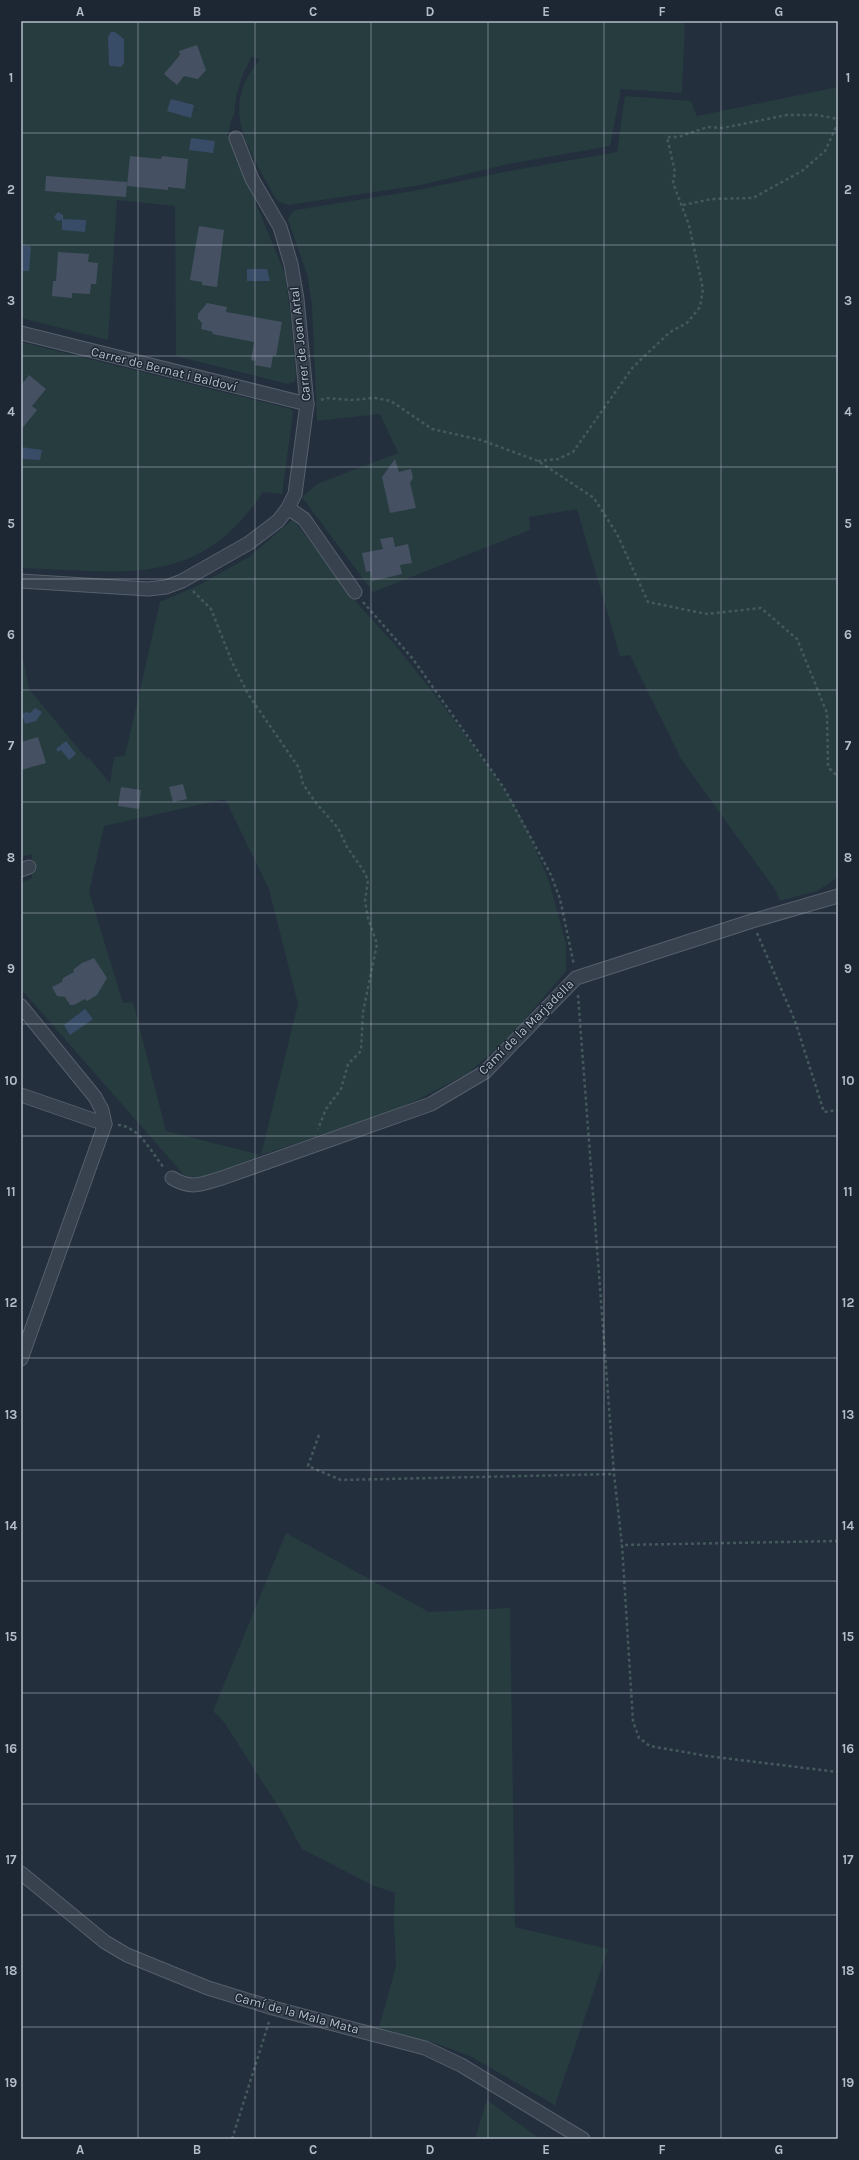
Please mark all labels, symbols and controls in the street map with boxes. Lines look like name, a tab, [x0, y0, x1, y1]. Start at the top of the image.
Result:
text: A	[76, 4, 84, 19]
text: B	[193, 4, 201, 19]
text: C	[309, 4, 317, 19]
text: D	[426, 4, 435, 19]
text: E	[542, 4, 550, 19]
text: F	[658, 4, 666, 19]
text: G	[775, 4, 783, 19]
text: 1	[9, 70, 13, 85]
text: 1	[846, 70, 850, 85]
text: 2	[7, 182, 15, 197]
text: 2	[844, 182, 852, 197]
street label: Carrer de Joan Artal	[287, 286, 313, 402]
text: 3	[7, 293, 15, 308]
text: 3	[844, 293, 852, 308]
street label: Carrer de Bernat i Baldoví	[89, 344, 239, 394]
text: 4	[7, 404, 15, 419]
text: 4	[844, 404, 852, 419]
text: 5	[7, 516, 15, 531]
text: 5	[844, 516, 852, 531]
text: 6	[7, 627, 15, 642]
text: 6	[844, 627, 852, 642]
text: 7	[8, 738, 15, 753]
text: 7	[845, 738, 852, 753]
text: 8	[7, 850, 15, 865]
text: 8	[844, 850, 852, 865]
text: 9	[7, 961, 15, 976]
text: 9	[844, 961, 852, 976]
street label: Camí de la Marjadella	[475, 976, 577, 1078]
text: 10	[5, 1073, 17, 1088]
text: 10	[842, 1073, 854, 1088]
text: 11	[6, 1184, 16, 1199]
text: 11	[843, 1184, 853, 1199]
text: 12	[5, 1295, 17, 1310]
text: 12	[842, 1295, 854, 1310]
text: 13	[5, 1407, 17, 1422]
text: 13	[842, 1407, 854, 1422]
text: 14	[5, 1518, 17, 1533]
text: 14	[842, 1518, 854, 1533]
text: 15	[5, 1629, 18, 1644]
text: 15	[842, 1629, 855, 1644]
text: 16	[5, 1741, 17, 1756]
text: 16	[842, 1741, 854, 1756]
text: 17	[5, 1852, 17, 1867]
text: 17	[842, 1852, 854, 1867]
text: 18	[4, 1963, 18, 1978]
text: 18	[841, 1963, 855, 1978]
street label: Camí de la Mala Mata	[233, 1989, 361, 2037]
text: 19	[5, 2075, 17, 2090]
text: 19	[842, 2075, 854, 2090]
text: A	[76, 2142, 84, 2157]
text: B	[193, 2142, 201, 2157]
text: C	[309, 2142, 317, 2157]
text: D	[426, 2142, 435, 2157]
text: E	[542, 2142, 550, 2157]
text: F	[658, 2142, 666, 2157]
text: G	[775, 2142, 783, 2157]

